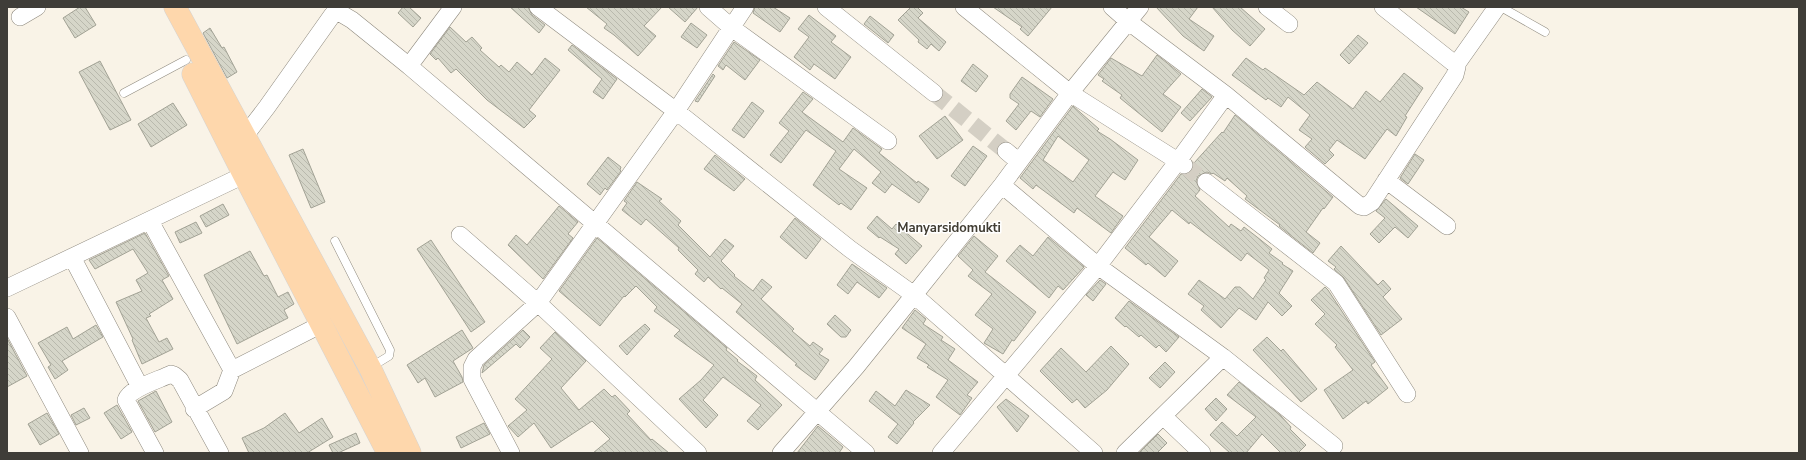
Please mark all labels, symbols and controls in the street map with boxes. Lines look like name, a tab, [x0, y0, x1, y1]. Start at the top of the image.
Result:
district label: Manyarsidomukti	[897, 219, 1001, 237]

